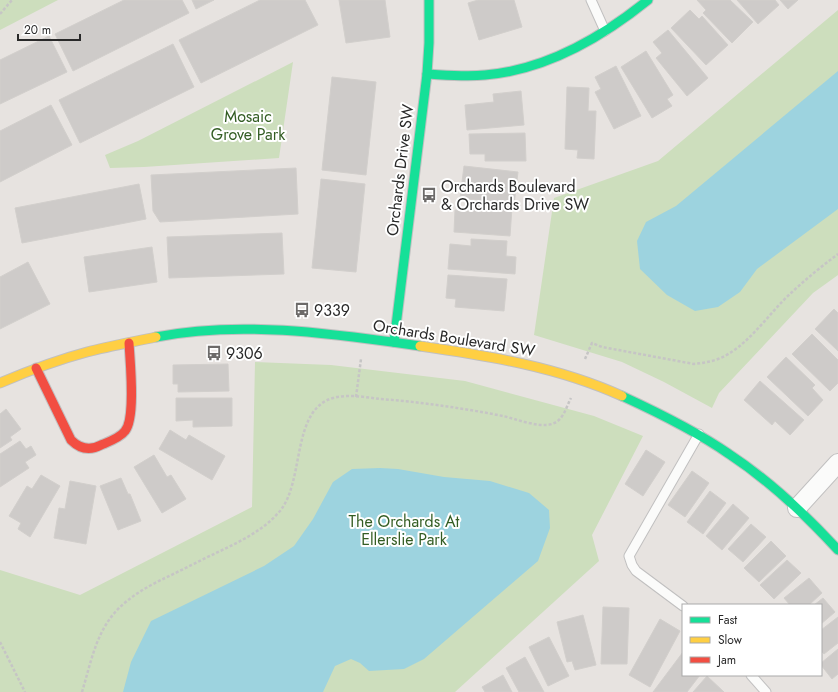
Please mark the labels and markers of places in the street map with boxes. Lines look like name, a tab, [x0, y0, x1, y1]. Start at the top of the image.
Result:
place label: Orchards Boulevard & Orchards Drive SW	[441, 175, 589, 216]
bus stop icon: Orchards Boulevard & Orchards Drive SW	[420, 186, 438, 204]
place label: 9339	[314, 299, 350, 322]
bus stop icon: 9339	[293, 301, 311, 319]
place label: 9306	[226, 342, 263, 365]
bus stop icon: 9306	[205, 344, 223, 362]

